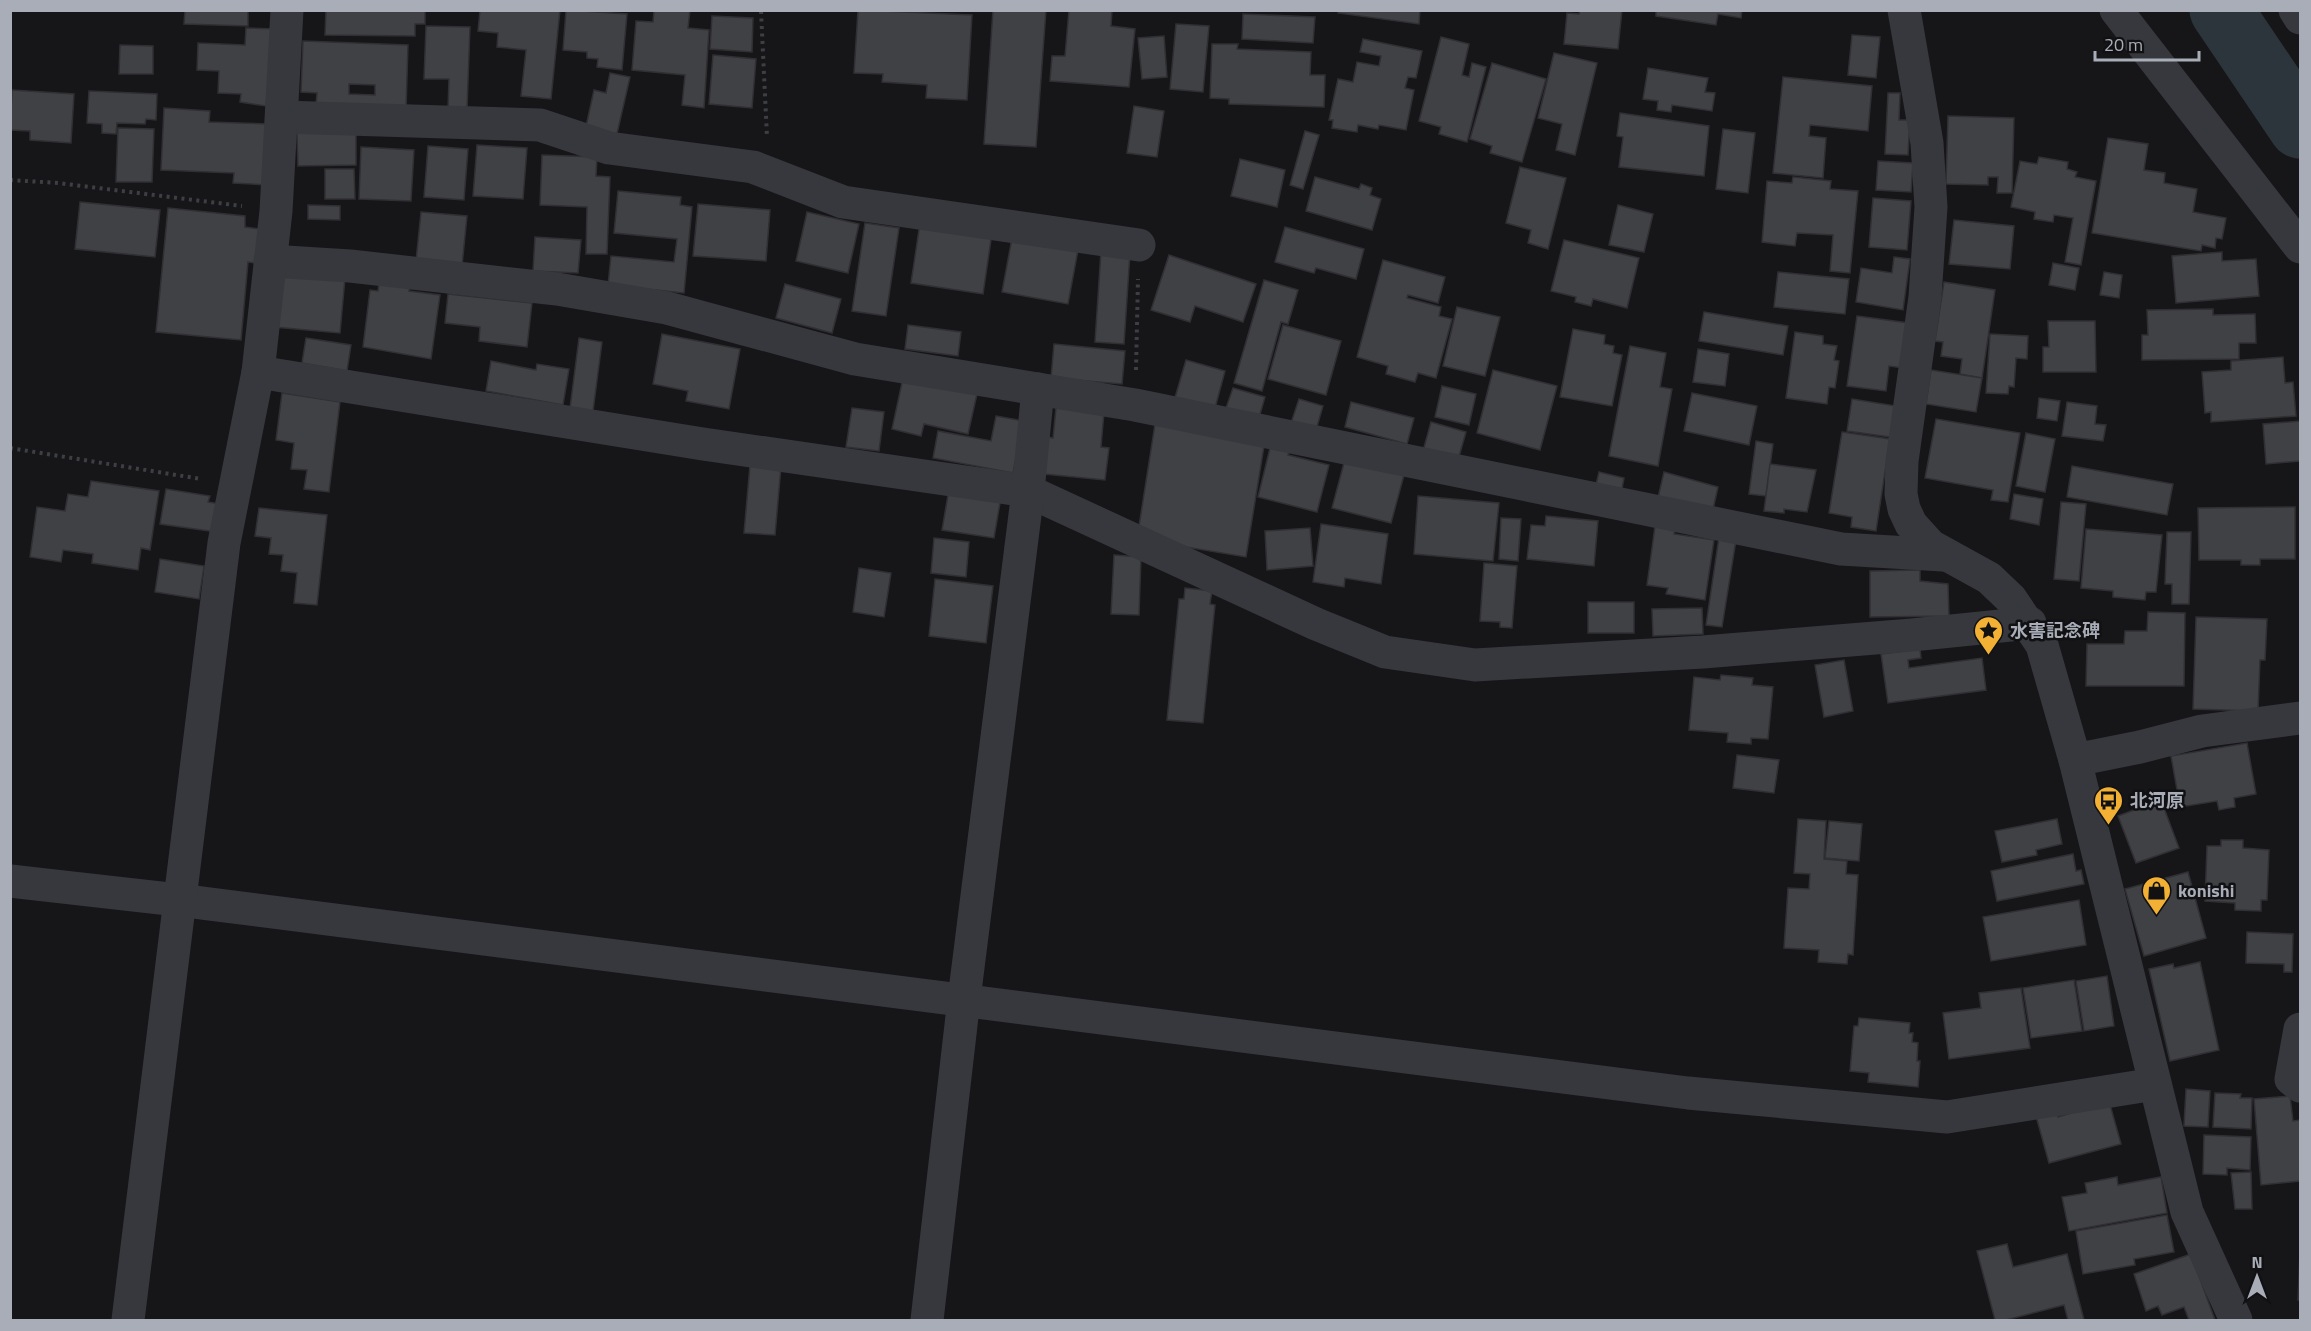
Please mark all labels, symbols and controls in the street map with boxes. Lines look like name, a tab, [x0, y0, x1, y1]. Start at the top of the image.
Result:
scale bar	[2095, 24, 2198, 62]
text: 20 m	[2104, 31, 2143, 58]
place icon: 水害記念碑	[1973, 614, 2005, 656]
place label: 水害記念碑	[2010, 617, 2100, 644]
bus stop icon: 北河原	[2093, 784, 2125, 826]
place label: 北河原	[2130, 787, 2184, 814]
shop icon: konishi	[2141, 874, 2173, 916]
place label: konishi	[2178, 877, 2234, 904]
north arrow	[2227, 1247, 2287, 1307]
text: N	[2251, 1250, 2263, 1274]

